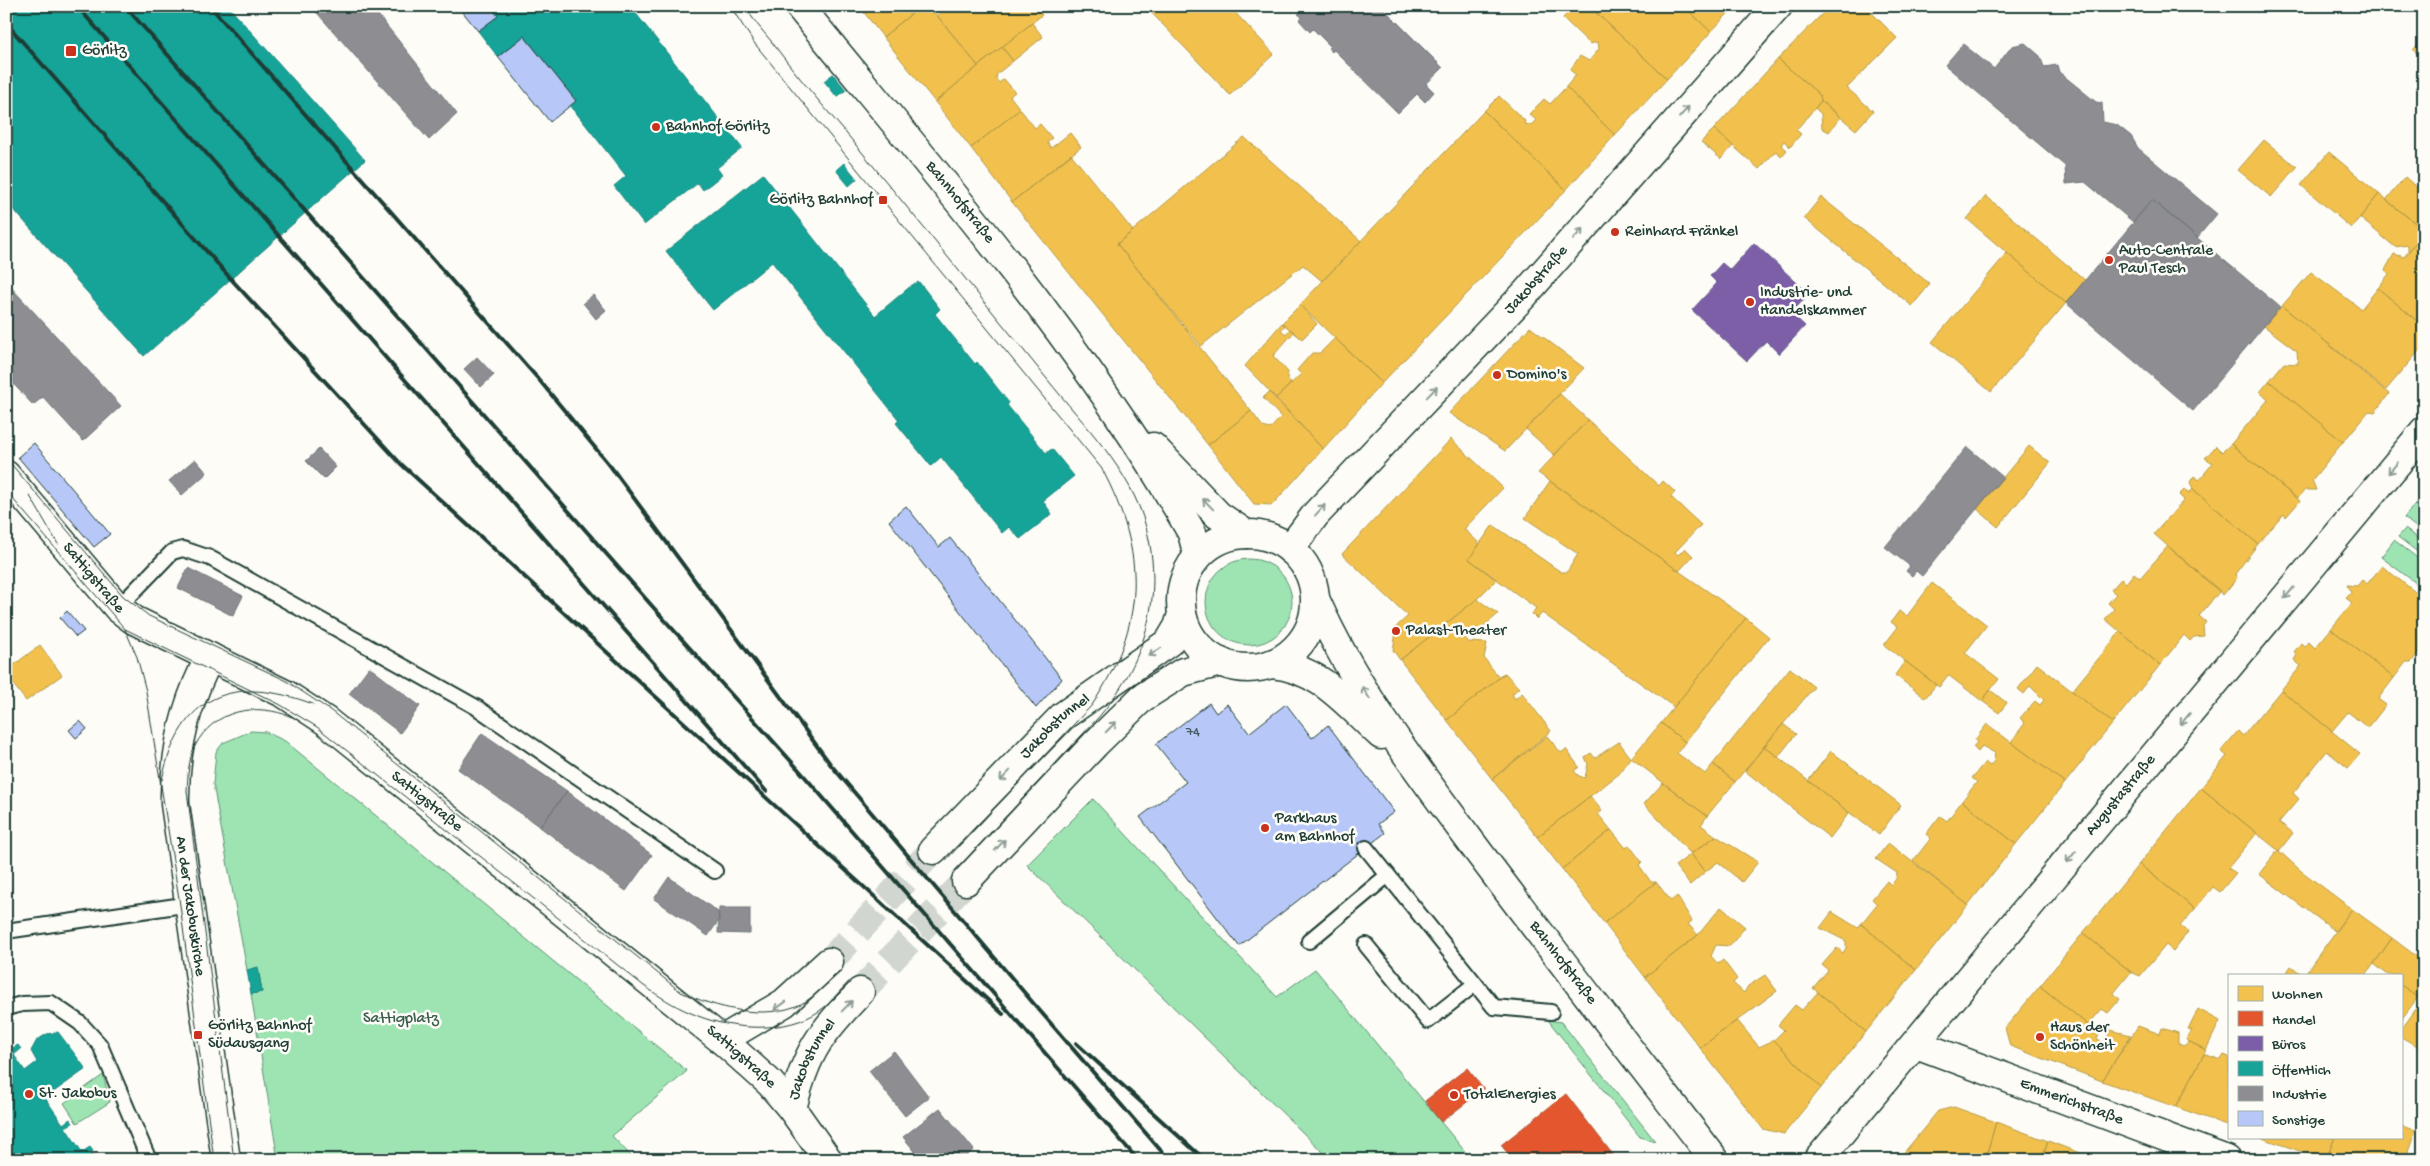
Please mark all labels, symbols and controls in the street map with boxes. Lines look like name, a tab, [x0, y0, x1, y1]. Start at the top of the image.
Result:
place label: Görlitz	[82, 42, 128, 61]
marker: Görlitz	[64, 44, 78, 58]
one-way arrow	[1679, 105, 1690, 118]
place label: Bahnhof Görlitz	[665, 118, 770, 137]
marker: Bahnhof Görlitz	[650, 121, 662, 133]
street label: Bahnhofstraße	[920, 157, 999, 248]
place label: Görlitz Bahnhof	[770, 191, 874, 210]
marker: Görlitz Bahnhof	[877, 194, 889, 206]
place label: Reinhard Fränkel	[1625, 223, 1738, 242]
marker: Reinhard Fränkel	[1609, 226, 1621, 238]
one-way arrow	[1572, 228, 1584, 241]
street label: Jakobstraße	[1501, 241, 1573, 319]
place label: Auto-Centrale Paul Tesch	[2118, 242, 2214, 279]
marker: Auto-Centrale Paul Tesch	[2103, 254, 2115, 266]
place label: Industrie- und Handelskammer	[1760, 284, 1867, 321]
marker: Industrie- und Handelskammer	[1744, 296, 1756, 308]
place label: Domino's	[1506, 366, 1568, 385]
marker: Domino's	[1491, 369, 1503, 381]
one-way arrow	[1426, 386, 1438, 399]
one-way arrow	[2387, 461, 2398, 474]
one-way arrow	[1202, 498, 1214, 511]
one-way arrow	[1314, 504, 1326, 517]
street label: Sattigstraße	[58, 539, 128, 619]
one-way arrow	[2283, 587, 2295, 600]
place label: Palast-Theater	[1405, 622, 1507, 641]
marker: Palast-Theater	[1390, 625, 1402, 637]
one-way arrow	[1148, 647, 1162, 657]
one-way arrow	[1360, 686, 1371, 700]
street label: Jakobstunnel	[1017, 690, 1094, 763]
one-way arrow	[2180, 712, 2191, 725]
one-way arrow	[1105, 722, 1117, 734]
house number: 74	[1185, 724, 1200, 741]
street label: Augustastraße	[2082, 750, 2161, 840]
street label: Sattigstraße	[387, 767, 467, 837]
one-way arrow	[999, 770, 1011, 782]
place label: Parkhaus am Bahnhof	[1274, 810, 1355, 847]
marker: Parkhaus am Bahnhof	[1259, 822, 1271, 834]
street label: An der Jakobuskirche	[170, 835, 209, 978]
one-way arrow	[994, 839, 1006, 852]
one-way arrow	[2065, 850, 2076, 863]
street label: Bahnhofstraße	[1524, 917, 1601, 1009]
legend	[2228, 974, 2402, 1138]
text: Wohnen	[2272, 986, 2323, 1004]
one-way arrow	[774, 1000, 787, 1011]
one-way arrow	[841, 1000, 853, 1012]
park label: Sattigplatz	[363, 1010, 440, 1029]
text: Handel	[2272, 1012, 2316, 1030]
street label: Jakobstunnel	[785, 1015, 841, 1102]
place label: Görlitz Bahnhof Südausgang	[208, 1017, 313, 1054]
place label: Haus der Schönheit	[2050, 1019, 2116, 1056]
street label: Sattigstraße	[702, 1021, 781, 1093]
marker: Görlitz Bahnhof Südausgang	[192, 1029, 204, 1041]
marker: Haus der Schönheit	[2034, 1031, 2046, 1043]
text: Büros	[2271, 1036, 2306, 1054]
text: Öffentlich	[2272, 1062, 2331, 1080]
street label: Emmerichstraße	[2017, 1074, 2127, 1130]
place label: St. Jakobus	[39, 1085, 118, 1104]
place label: TotalEnergies	[1463, 1086, 1557, 1105]
text: Industrie	[2272, 1086, 2327, 1104]
marker: St. Jakobus	[23, 1088, 35, 1100]
marker: TotalEnergies	[1448, 1089, 1460, 1101]
text: Sonstige	[2272, 1112, 2325, 1130]

